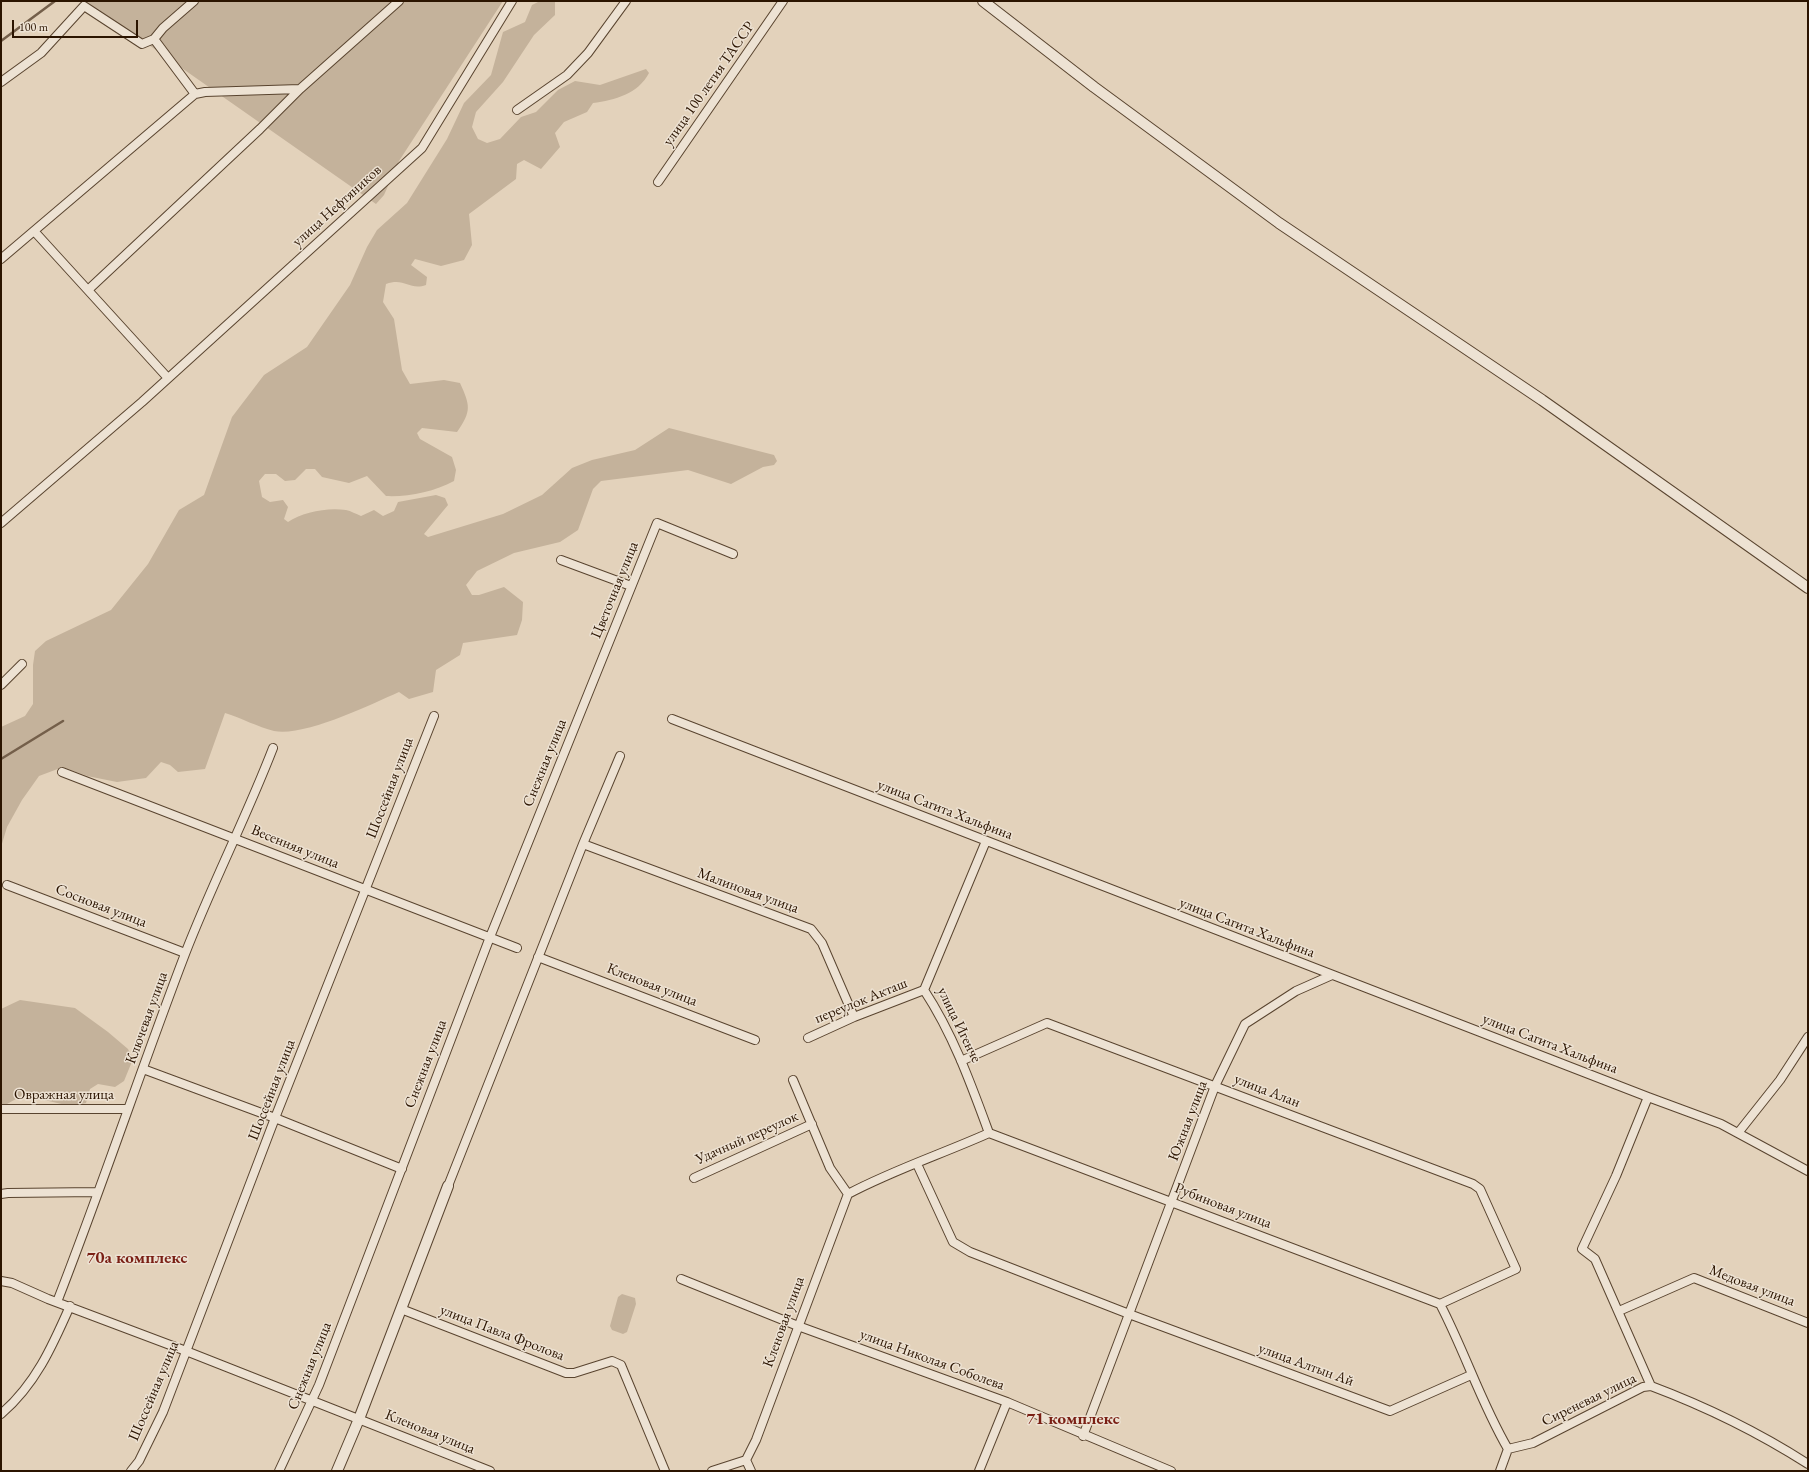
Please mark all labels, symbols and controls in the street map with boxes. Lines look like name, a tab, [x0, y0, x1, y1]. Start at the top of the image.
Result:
scale bar	[14, 12, 140, 38]
street label: улица 100 летия ТАССР	[659, 18, 759, 150]
text: 100 m	[19, 19, 48, 35]
street label: улица Нефтяников	[289, 161, 385, 251]
street label: Цветочная улица	[587, 539, 643, 641]
street label: Снежная улица	[519, 716, 571, 810]
street label: Шоссейная улица	[362, 735, 418, 841]
street label: улица Сагита Хальфина	[875, 776, 1015, 844]
street label: Весенняя улица	[248, 821, 342, 873]
street label: Малиновая улица	[695, 864, 801, 918]
street label: Сосновая улица	[53, 880, 149, 932]
street label: улица Сагита Хальфина	[1177, 894, 1317, 962]
street label: Кленовая улица	[604, 960, 700, 1010]
street label: Ключевая улица	[122, 970, 172, 1066]
street label: переулок Акташ	[812, 974, 910, 1028]
street label: улица Игенче	[933, 984, 985, 1066]
street label: улица Сагита Хальфина	[1480, 1010, 1620, 1078]
street label: Снежная улица	[401, 1017, 451, 1111]
street label: Шоссейная улица	[244, 1037, 300, 1143]
street label: улица Алан	[1231, 1070, 1303, 1112]
street label: Южная улица	[1164, 1078, 1212, 1164]
street label: Овражная улица	[14, 1086, 114, 1104]
street label: Удачный переулок	[693, 1107, 801, 1169]
street label: Рубиновая улица	[1172, 1179, 1274, 1233]
district label: 70а комплекс	[87, 1248, 187, 1268]
street label: Медовая улица	[1707, 1261, 1797, 1311]
street label: Кленовая улица	[759, 1274, 809, 1370]
street label: улица Павла Фролова	[437, 1301, 567, 1365]
street label: Снежная улица	[284, 1319, 336, 1413]
street label: улица Николая Соболева	[857, 1325, 1007, 1395]
street label: Шоссейная улица	[125, 1338, 183, 1444]
street label: улица Алтын Ай	[1256, 1339, 1356, 1391]
street label: Сиреневая улица	[1539, 1369, 1639, 1431]
street label: Кленовая улица	[382, 1406, 478, 1458]
district label: 71 комплекс	[1026, 1409, 1120, 1429]

